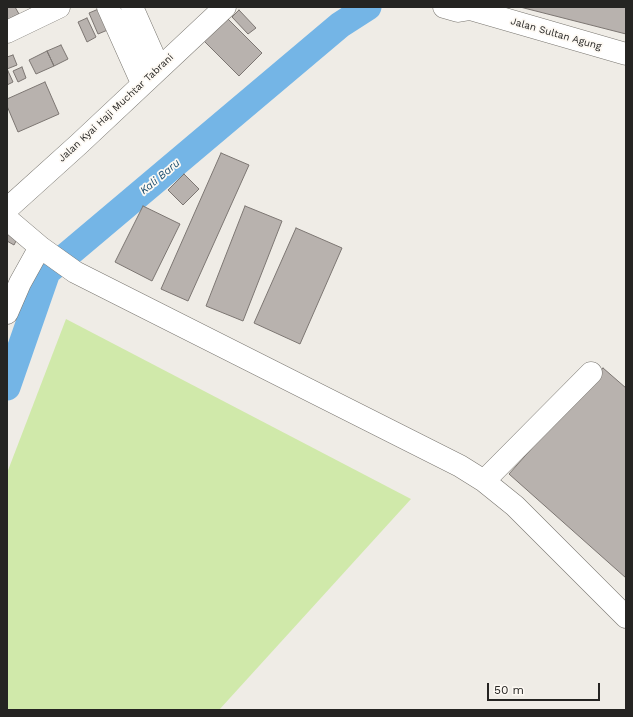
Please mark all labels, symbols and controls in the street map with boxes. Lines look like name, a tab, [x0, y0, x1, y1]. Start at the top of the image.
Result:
street label: Jalan Sultan Agung	[509, 15, 603, 53]
street label: Jalan Kyai Haji Muchtar Tabrani	[56, 51, 176, 165]
water label: Kali Baru	[137, 157, 183, 197]
scale bar	[489, 675, 602, 701]
text: 50 m	[494, 683, 524, 697]

